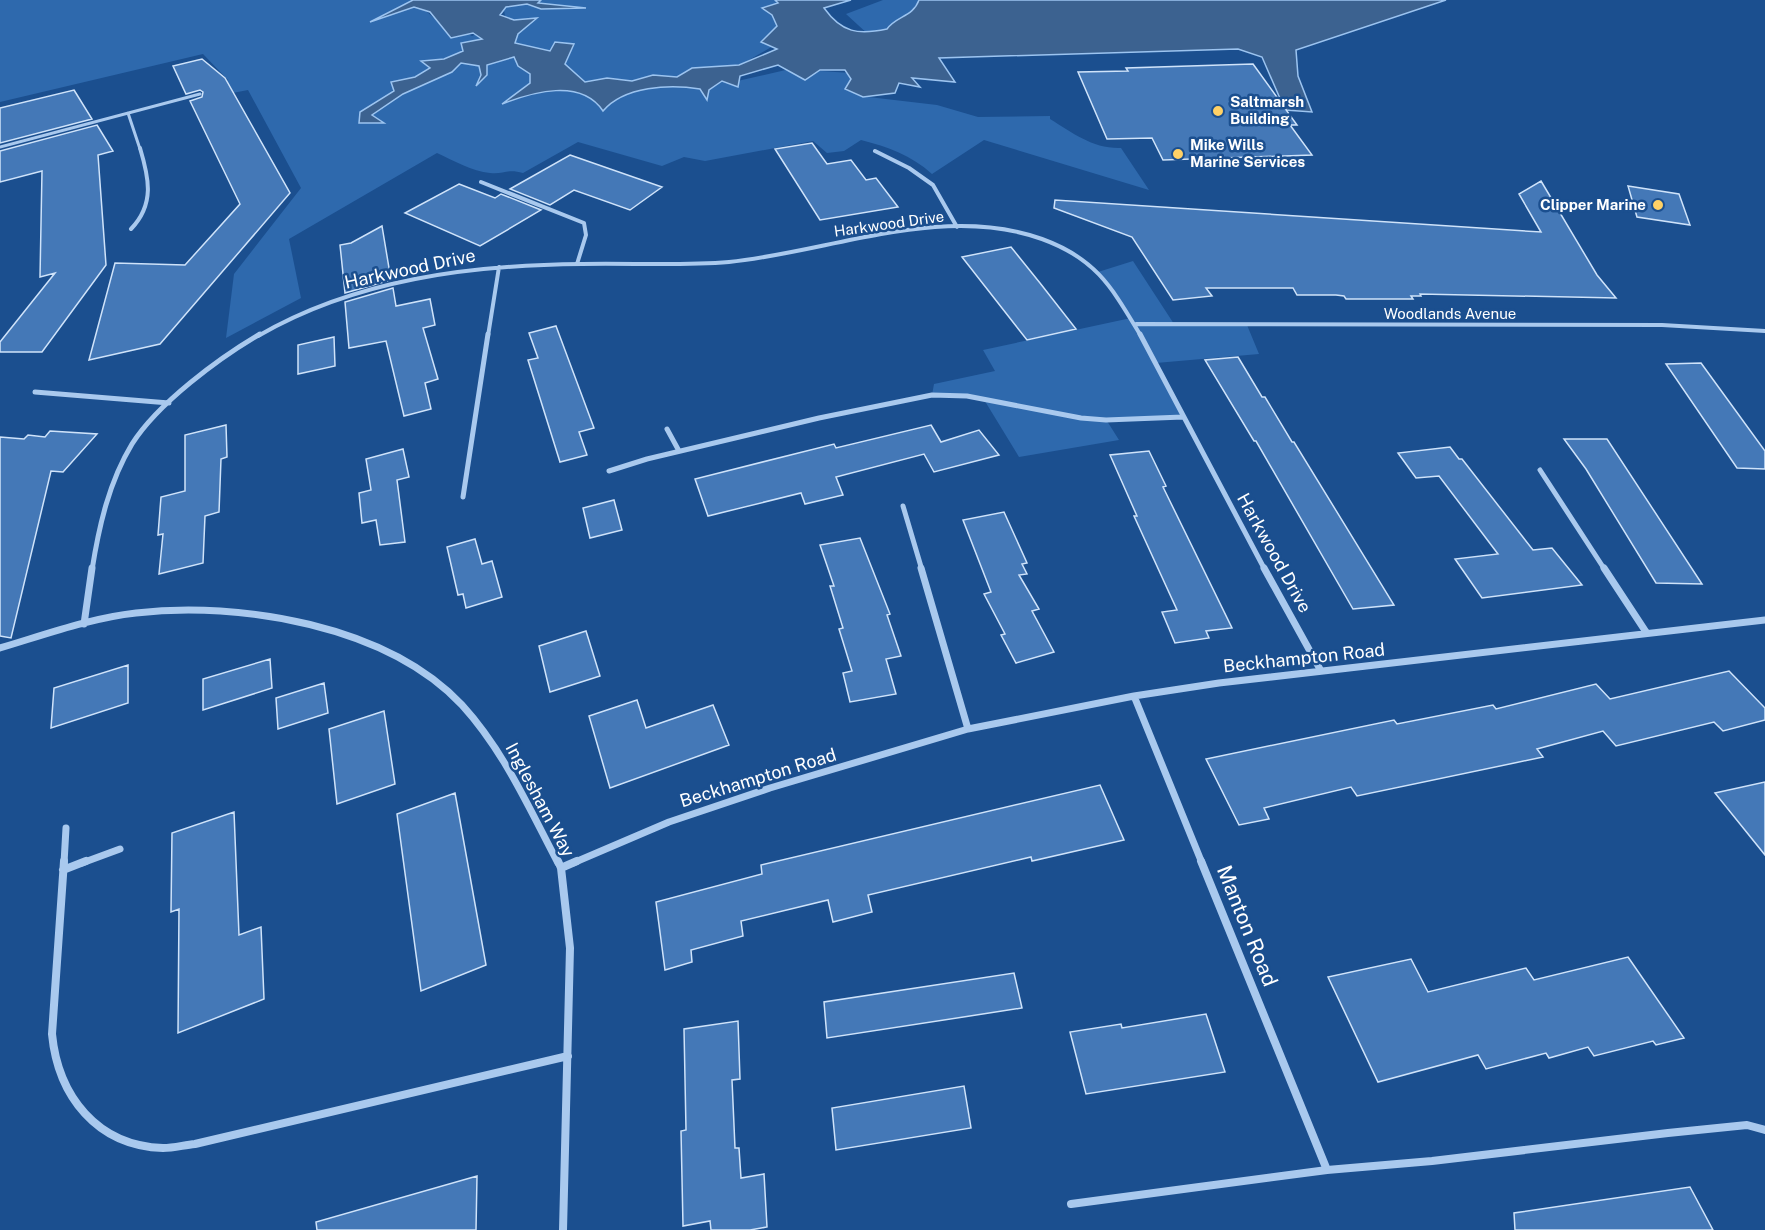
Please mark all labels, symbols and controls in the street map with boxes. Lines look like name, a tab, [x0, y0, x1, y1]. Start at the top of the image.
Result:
place label: Saltmarsh Building	[1230, 93, 1304, 127]
marker: Saltmarsh Building	[1211, 104, 1225, 118]
place label: Mike Wills Marine Services	[1190, 136, 1305, 170]
marker: Mike Wills Marine Services	[1171, 147, 1185, 161]
place label: Clipper Marine	[1540, 196, 1646, 213]
marker: Clipper Marine	[1651, 198, 1665, 212]
street label: Harkwood Drive	[833, 207, 945, 240]
street label: Harkwood Drive	[342, 244, 477, 293]
street label: Woodlands Avenue	[1384, 305, 1516, 322]
street label: Harkwood Drive	[1233, 489, 1316, 616]
street label: Beckhampton Road	[1222, 639, 1386, 676]
street label: Inglesham Way	[501, 739, 580, 861]
street label: Beckhampton Road	[677, 744, 839, 811]
street label: Manton Road	[1212, 862, 1283, 990]

